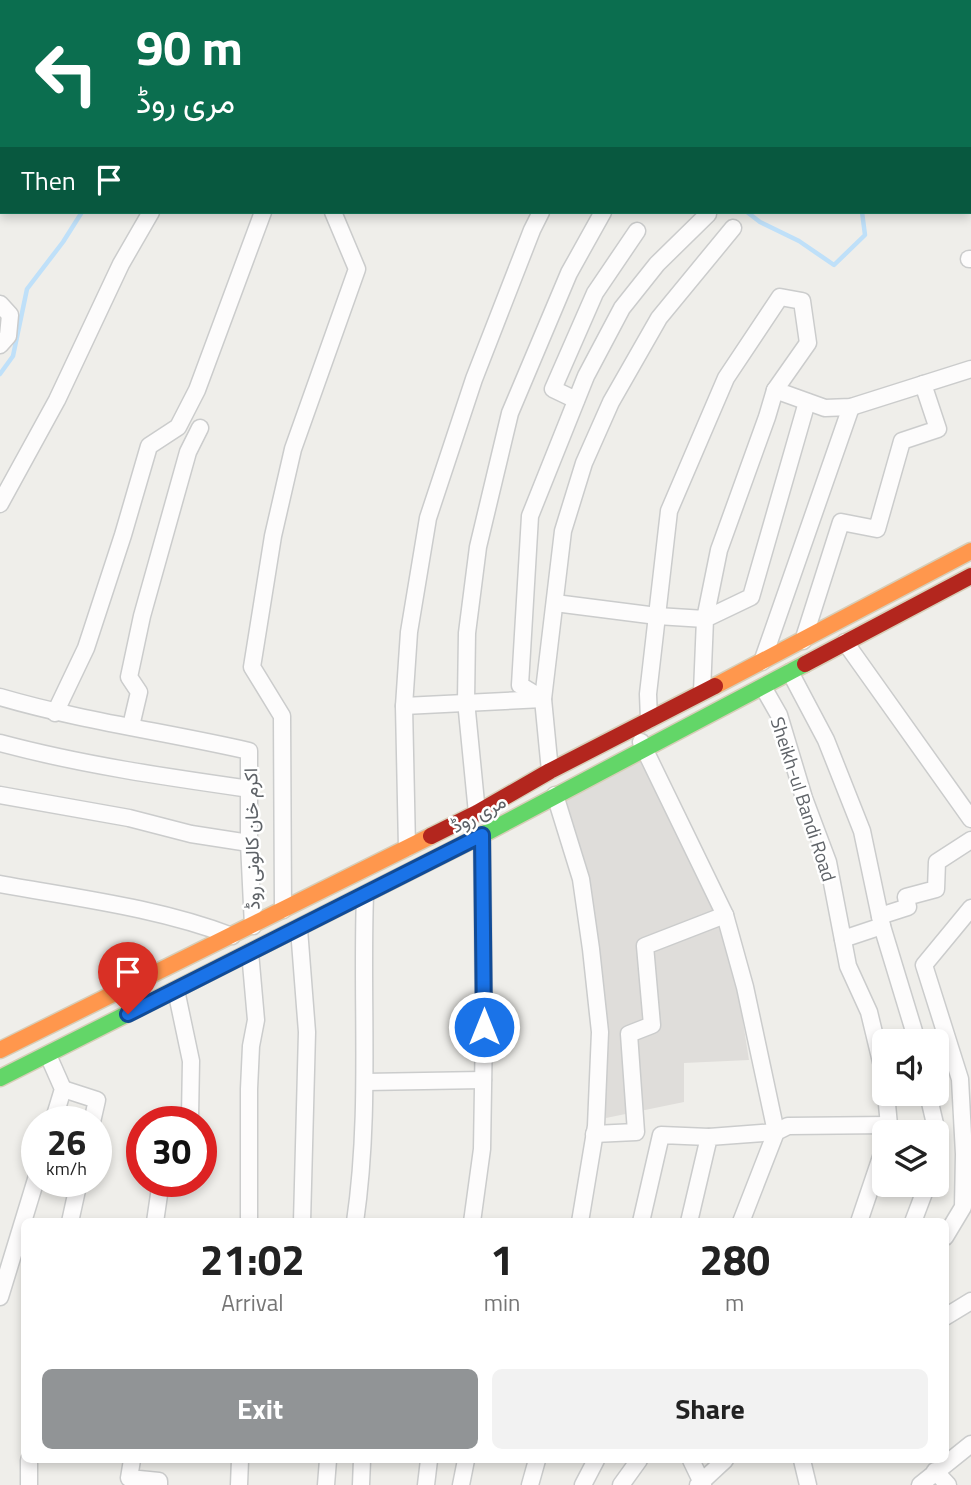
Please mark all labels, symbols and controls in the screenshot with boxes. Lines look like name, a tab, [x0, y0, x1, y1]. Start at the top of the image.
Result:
text: 90 m	[136, 9, 243, 84]
icon: left	[21, 28, 112, 119]
text: مری روڈ	[136, 77, 235, 125]
text: Then	[21, 161, 76, 200]
icon: arrive	[90, 161, 128, 199]
street label: Sheikh-ul Bandi Road	[764, 713, 844, 885]
street label: اکرم خان کالونی روڈ	[235, 768, 267, 910]
street label: مری روڈ	[445, 786, 511, 840]
pin	[98, 942, 158, 1014]
icon: arrive	[109, 953, 147, 991]
position arrow	[447, 990, 521, 1064]
map controls	[872, 1029, 949, 1197]
button: sound	[872, 1029, 949, 1106]
speed limit sign: 30	[126, 1106, 217, 1197]
text: 26	[47, 1115, 86, 1169]
button: layers	[872, 1120, 949, 1197]
text: km/h	[46, 1155, 87, 1182]
text: 21:02	[200, 1227, 305, 1291]
text: 1	[490, 1227, 514, 1291]
text: 280	[699, 1227, 770, 1291]
text: Arrival	[221, 1285, 284, 1320]
text: min	[484, 1285, 520, 1320]
text: m	[725, 1285, 744, 1320]
button: Exit	[42, 1369, 478, 1449]
button: Share	[492, 1369, 928, 1449]

